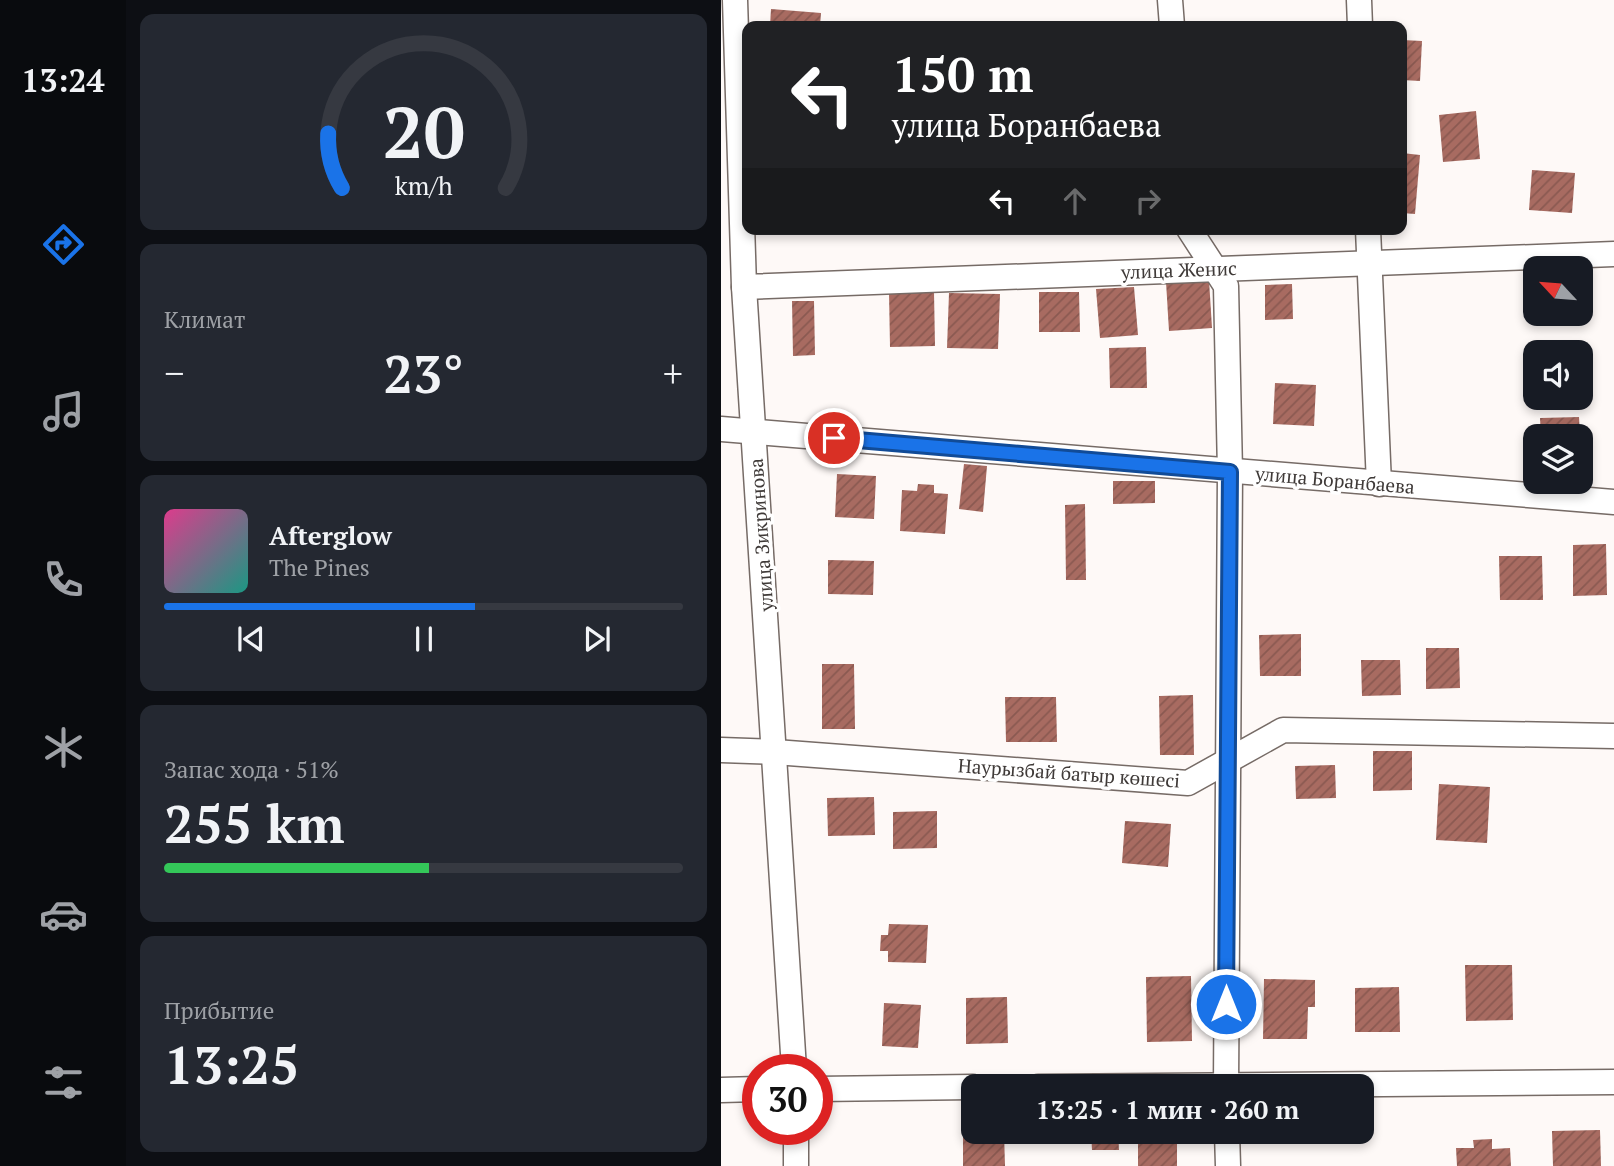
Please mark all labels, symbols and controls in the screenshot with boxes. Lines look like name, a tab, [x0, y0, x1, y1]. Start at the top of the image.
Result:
text: 150 m	[892, 41, 1034, 106]
icon: left	[777, 49, 868, 140]
text: 13:24	[21, 59, 105, 101]
text: 20	[382, 83, 465, 180]
text: улица Боранбаева	[892, 104, 1161, 146]
text: km/h	[395, 169, 453, 202]
icon: left	[983, 182, 1021, 220]
icon: ahead	[1056, 182, 1094, 220]
icon: right	[1129, 182, 1167, 220]
icon: directions	[39, 220, 88, 269]
street label: улица Женис	[1120, 255, 1238, 284]
north arrow	[1523, 256, 1593, 326]
map controls	[1523, 256, 1593, 494]
text: Климат	[164, 304, 245, 335]
text: 23°	[383, 339, 464, 408]
button: sound	[1523, 340, 1593, 410]
text: −	[164, 348, 184, 398]
text: +	[663, 348, 683, 398]
icon: music	[39, 387, 88, 436]
pin	[804, 408, 864, 468]
icon: arrive	[815, 419, 853, 457]
button: layers	[1523, 424, 1593, 494]
street label: улица Зикринова	[743, 457, 778, 613]
street label: улица Боранбаева	[1253, 460, 1416, 499]
text: Afterglow	[269, 518, 392, 552]
text: The Pines	[269, 552, 370, 583]
icon: phone	[39, 555, 88, 604]
icon: previous	[232, 620, 270, 658]
icon: pause	[405, 620, 443, 658]
icon: next	[578, 620, 616, 658]
icon: climate	[39, 723, 88, 772]
street label: Наурызбай батыр көшесі	[957, 752, 1181, 793]
text: Запас хода · 51%	[164, 754, 339, 785]
text: 255 km	[164, 789, 345, 858]
icon: car	[39, 890, 88, 939]
position arrow	[1189, 967, 1263, 1041]
text: Прибытие	[164, 995, 274, 1026]
text: 13:25	[164, 1030, 299, 1099]
speed limit sign: 30	[742, 1054, 833, 1145]
icon: filters	[39, 1058, 88, 1107]
text: 13:25 · 1 мин · 260 m	[1036, 1092, 1299, 1126]

